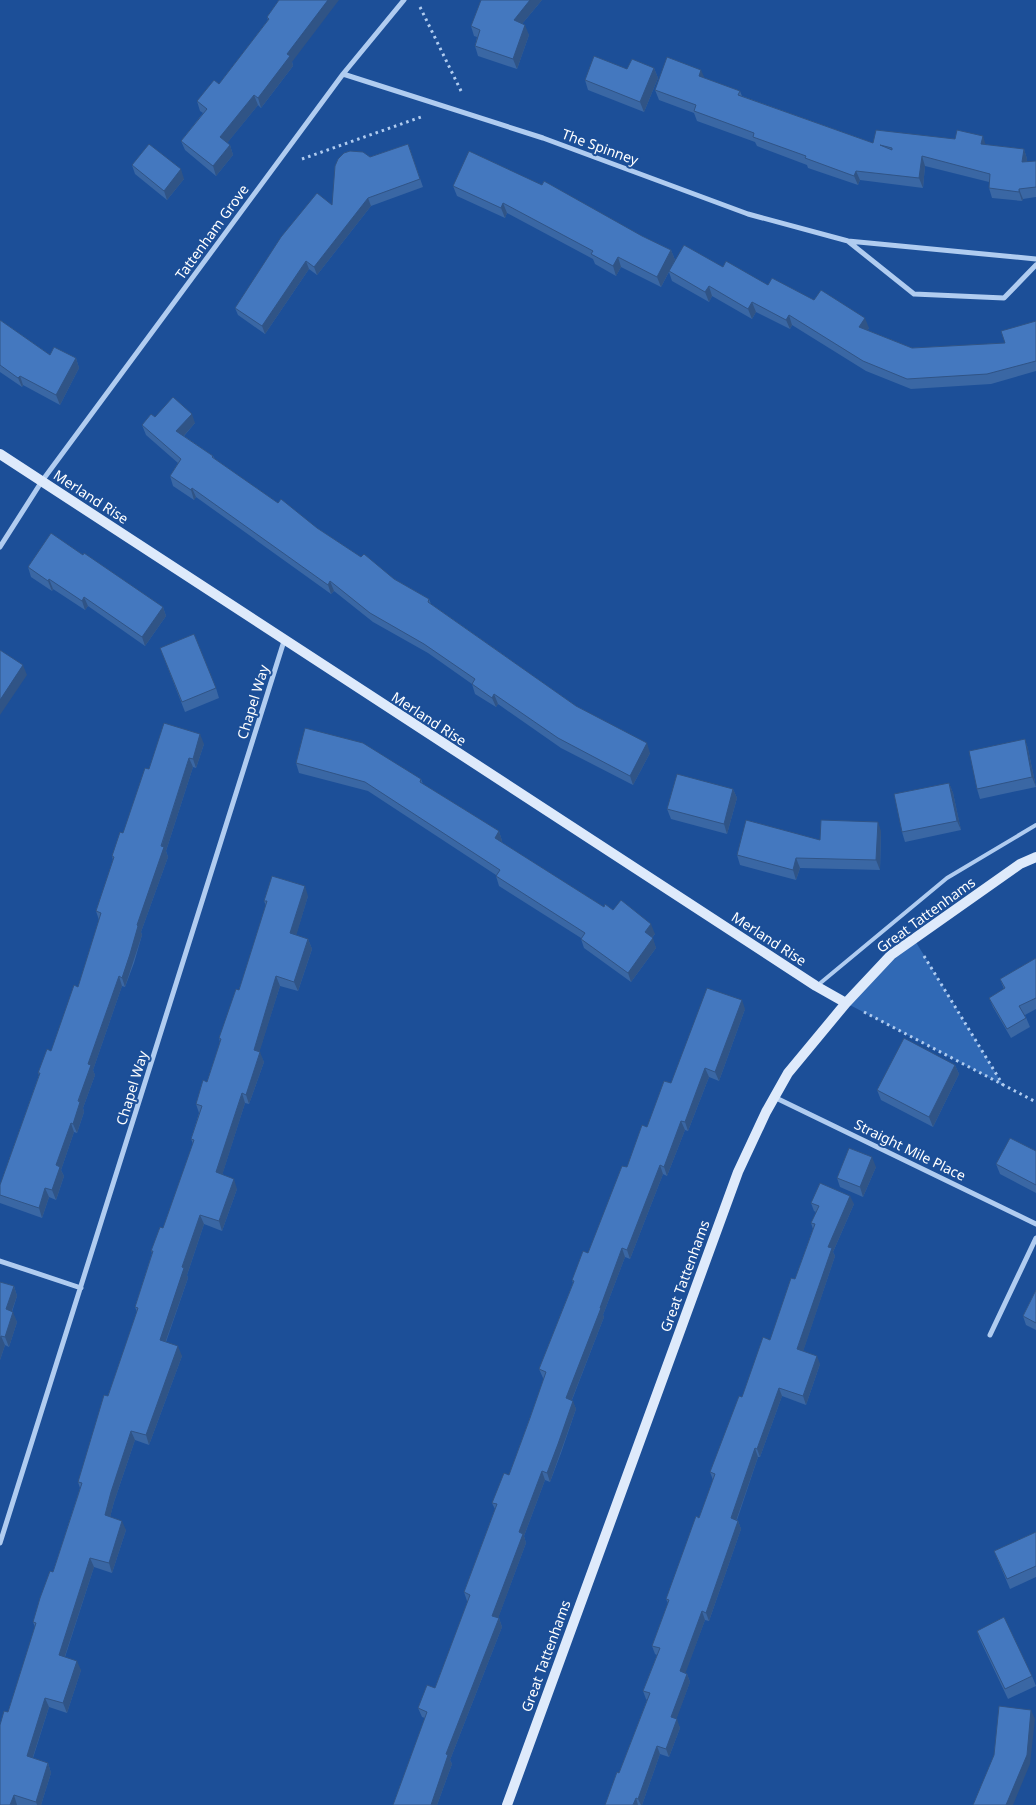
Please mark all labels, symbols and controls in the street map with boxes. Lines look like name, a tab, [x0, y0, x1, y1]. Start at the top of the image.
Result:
street label: The Spinney	[559, 124, 642, 169]
street label: Tattenham Grove	[171, 180, 253, 283]
street label: Merland Rise	[50, 465, 132, 528]
street label: Chapel Way	[232, 662, 273, 741]
street label: Merland Rise	[388, 687, 470, 750]
street label: Great Tattenhams	[873, 872, 979, 957]
street label: Merland Rise	[728, 907, 810, 970]
street label: Chapel Way	[111, 1048, 152, 1127]
street label: Straight Mile Place	[851, 1114, 969, 1185]
street label: Great Tattenhams	[655, 1217, 714, 1334]
street label: Great Tattenhams	[516, 1597, 575, 1714]

